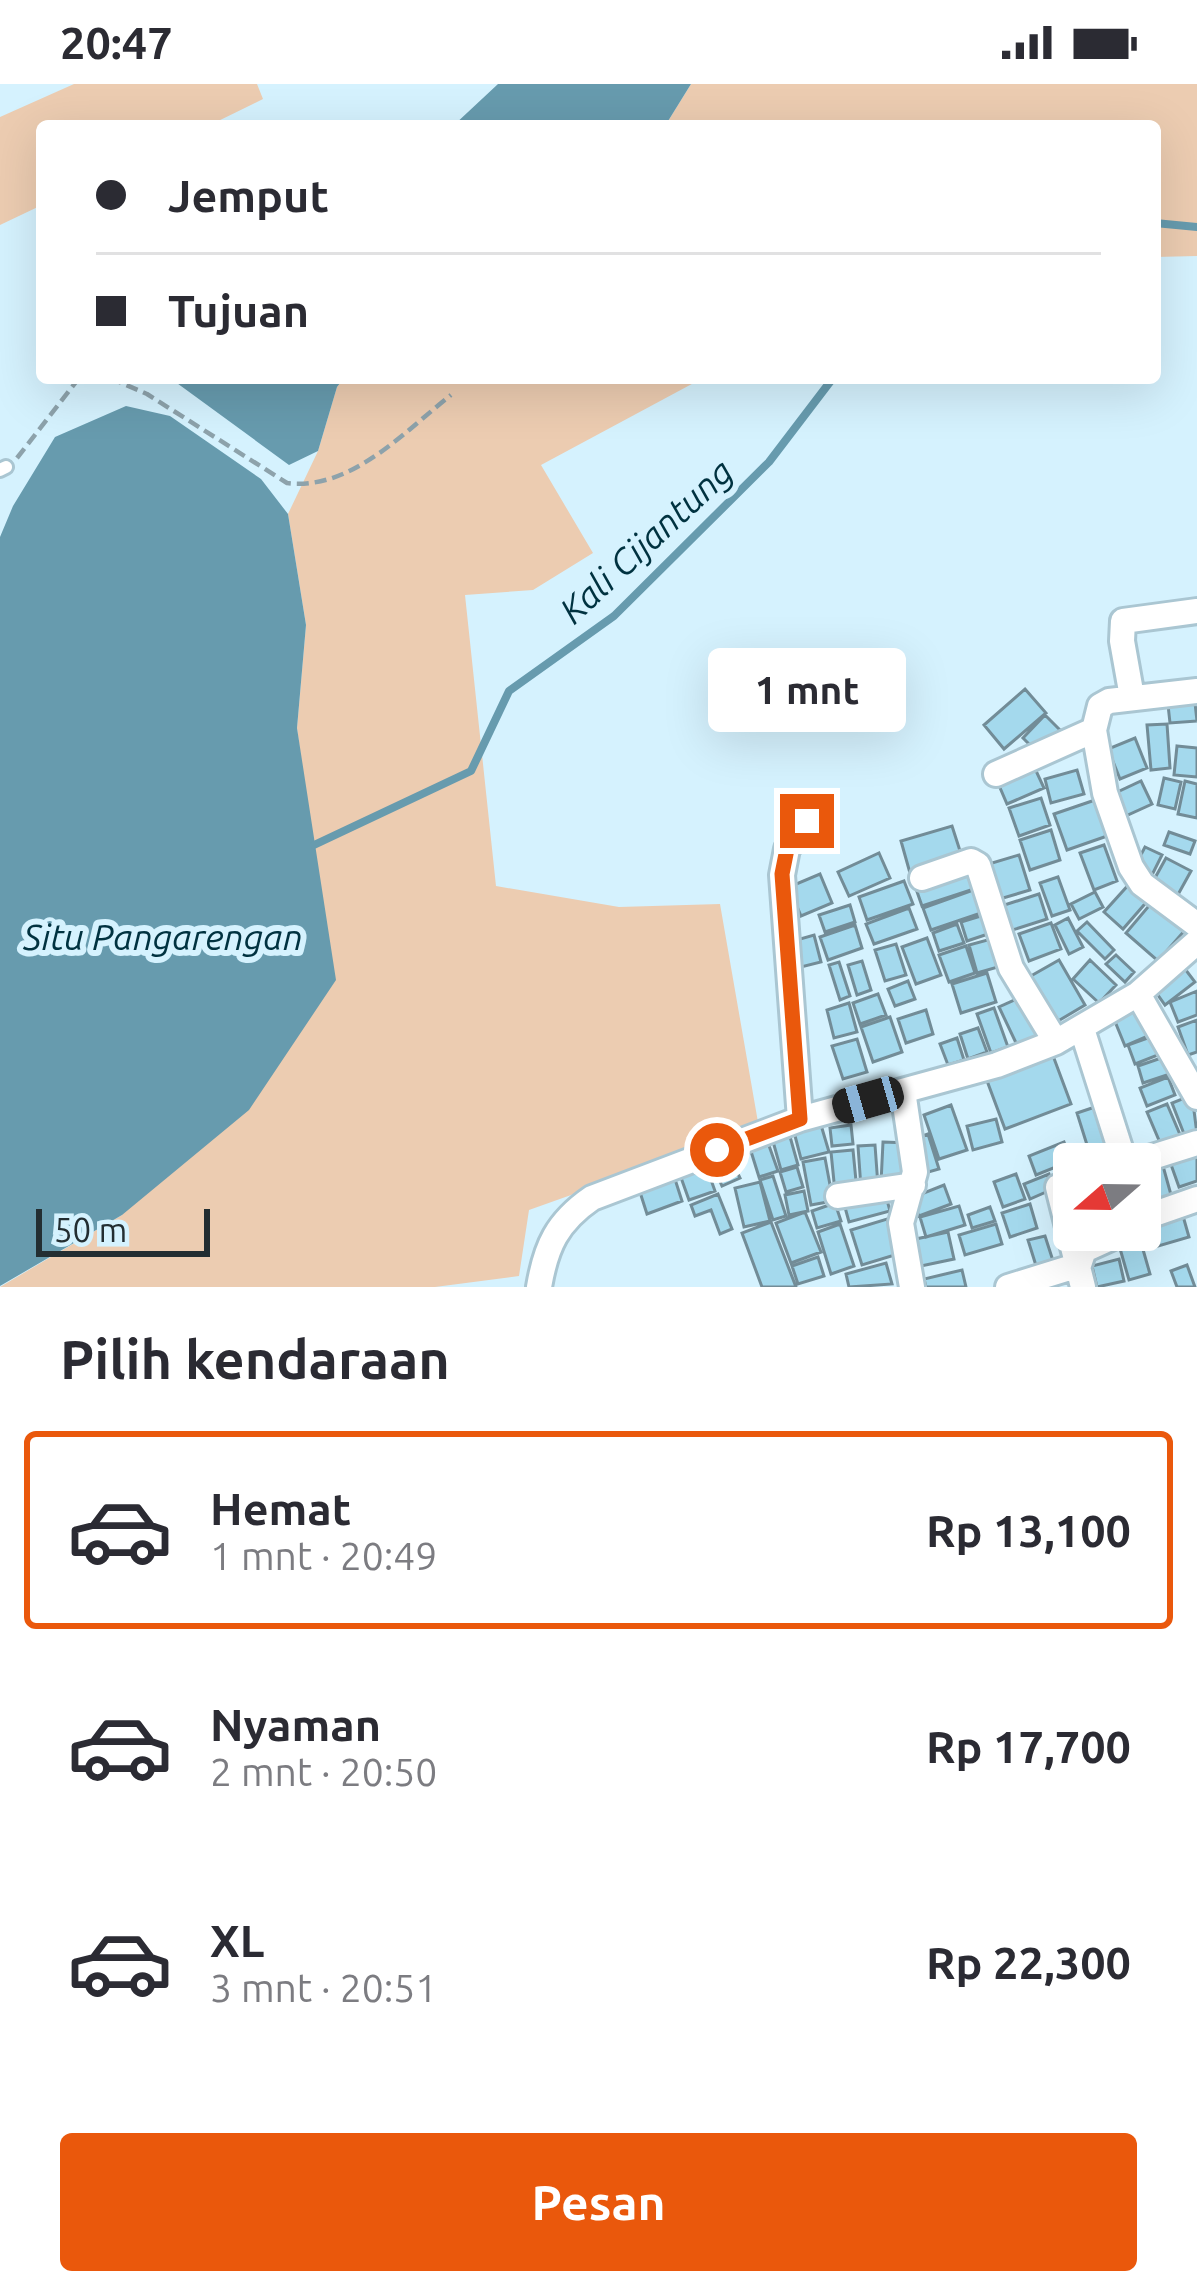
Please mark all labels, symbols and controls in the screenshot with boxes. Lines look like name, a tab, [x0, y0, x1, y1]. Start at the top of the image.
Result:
text: 20:47	[60, 17, 173, 68]
text: Jemput	[168, 170, 329, 221]
text: Tujuan	[168, 285, 309, 336]
water label: Kali Cijantung	[551, 450, 740, 631]
callout: 1 mnt	[708, 647, 906, 731]
text: 1 mnt	[755, 668, 859, 711]
route end	[780, 794, 834, 848]
water label: Situ Pangarengan	[22, 916, 303, 957]
car	[828, 1073, 908, 1127]
route start	[690, 1123, 744, 1177]
north arrow	[1053, 1143, 1161, 1251]
map controls	[1053, 1143, 1161, 1251]
scale bar	[36, 1203, 210, 1256]
text: 50 m	[54, 1211, 127, 1248]
text: Pilih kendaraan	[60, 1329, 450, 1389]
icon: car	[66, 1476, 174, 1584]
text: Hemat	[210, 1483, 351, 1534]
text: Rp 13,100	[926, 1505, 1131, 1556]
text: 1 mnt · 20:49	[210, 1534, 437, 1577]
icon: car	[66, 1692, 174, 1800]
text: Nyaman	[210, 1699, 381, 1750]
text: Rp 17,700	[926, 1721, 1131, 1772]
text: 2 mnt · 20:50	[210, 1750, 437, 1793]
icon: car	[66, 1908, 174, 2016]
text: XL	[210, 1915, 264, 1966]
text: Rp 22,300	[926, 1937, 1131, 1988]
text: 3 mnt · 20:51	[210, 1966, 437, 2009]
button: Pesan	[60, 2133, 1137, 2271]

